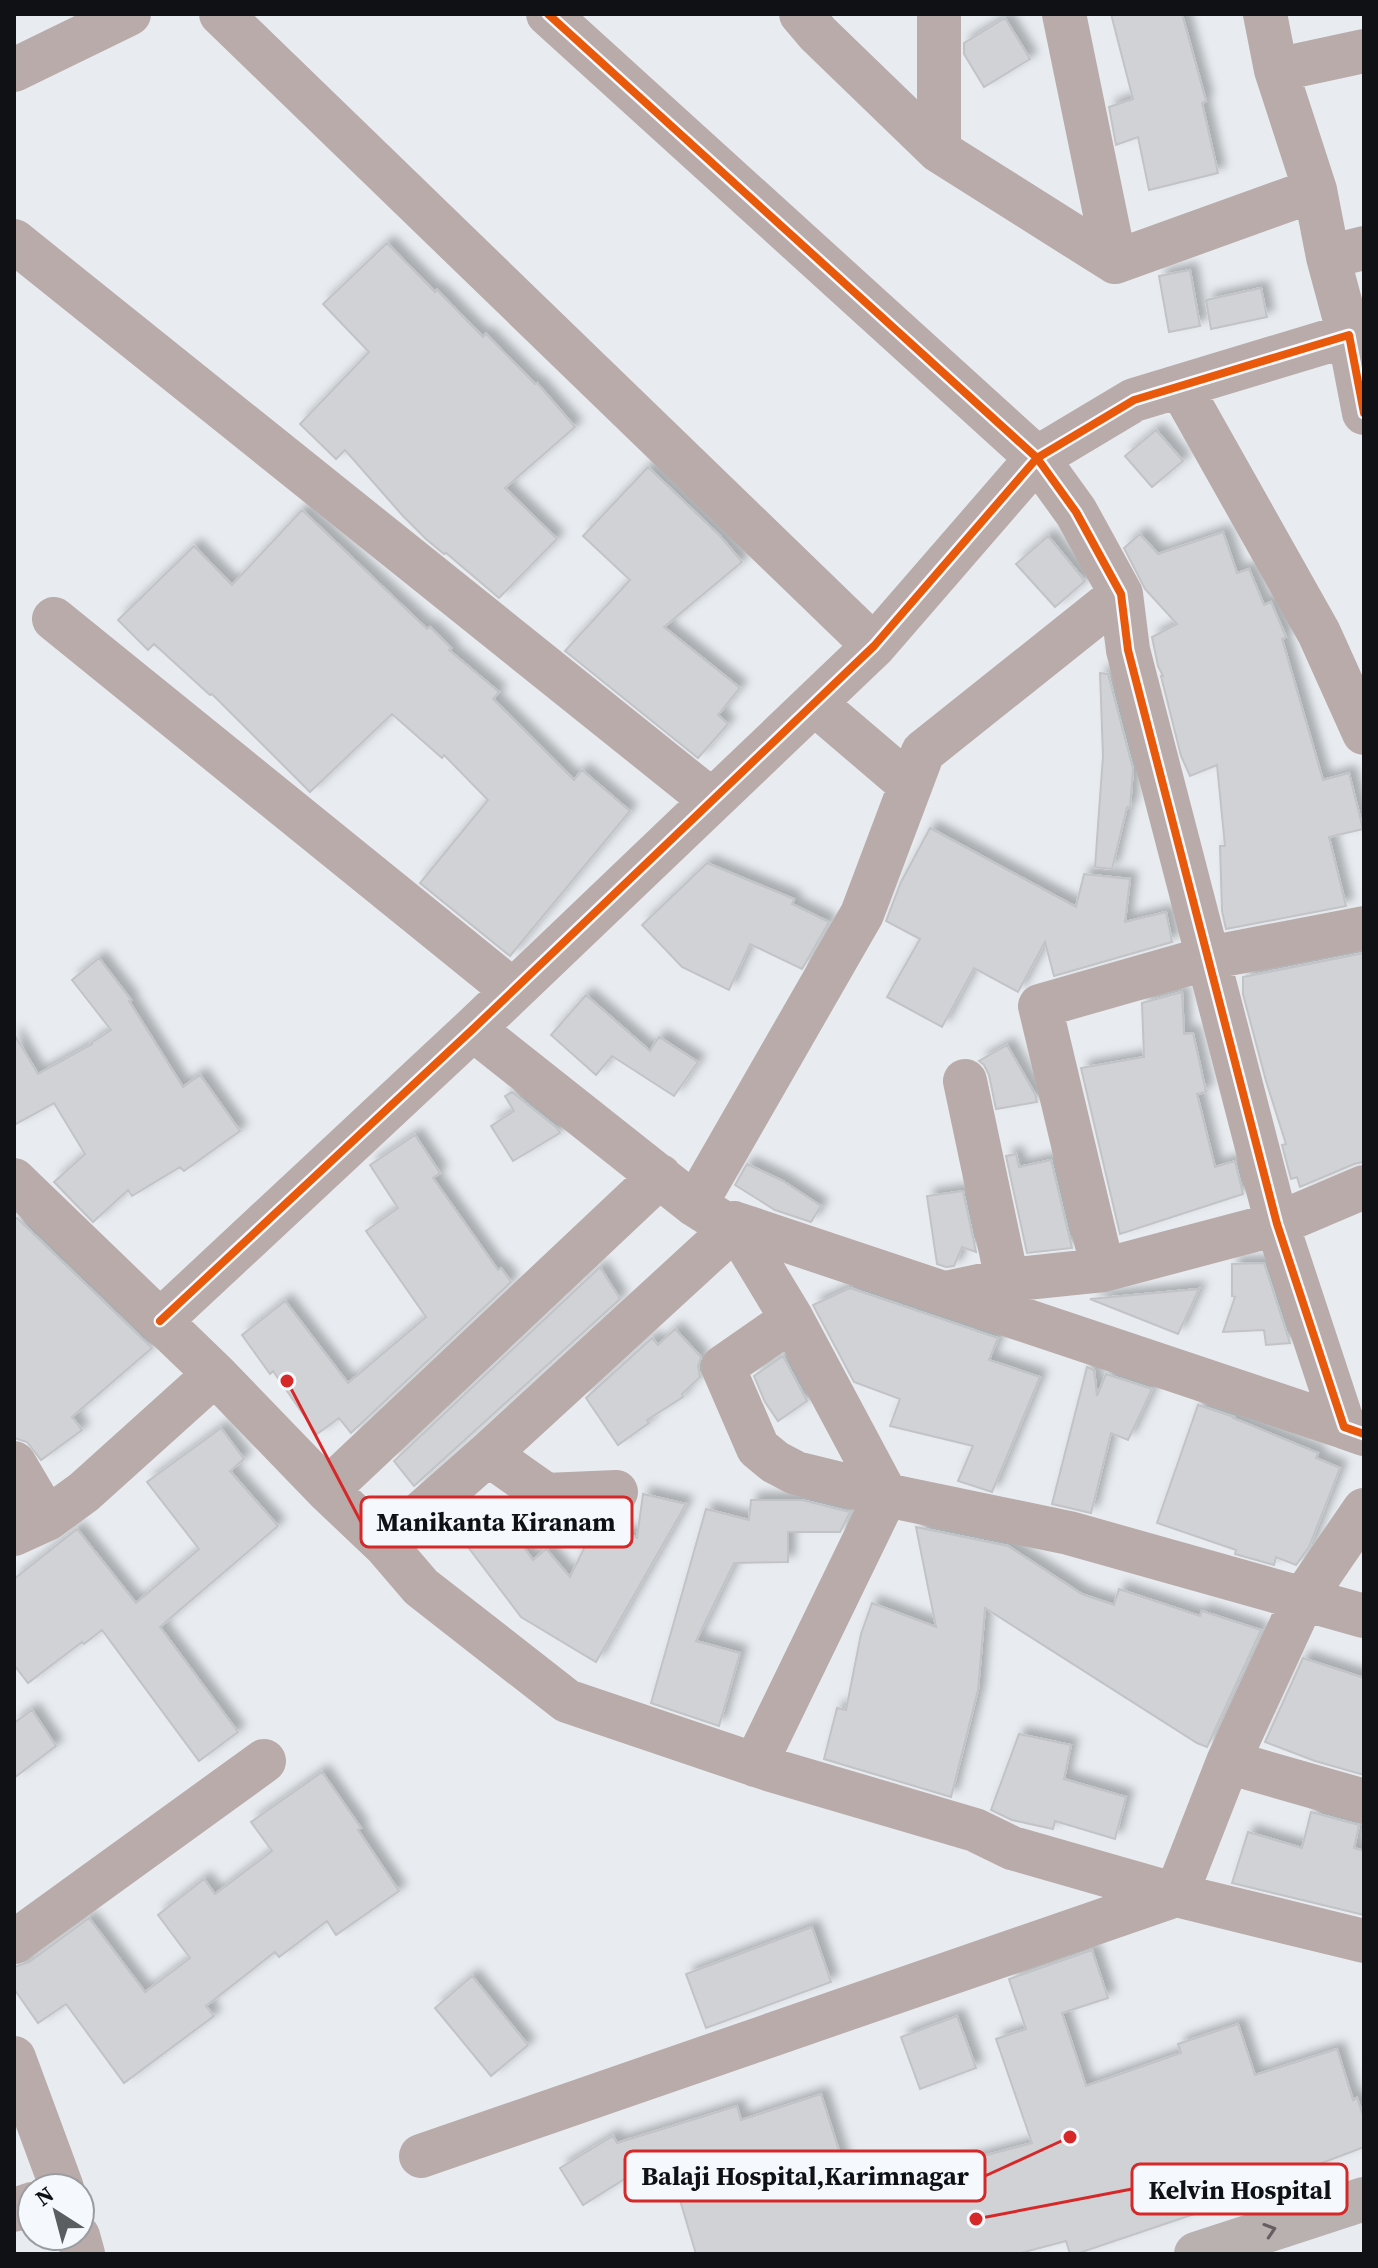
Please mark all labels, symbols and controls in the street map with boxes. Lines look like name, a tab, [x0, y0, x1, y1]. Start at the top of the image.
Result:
callout: Manikanta Kiranam	[361, 1497, 632, 1547]
text: Manikanta Kiranam	[376, 1504, 616, 1540]
callout: Balaji Hospital,Karimnagar	[625, 2151, 985, 2201]
text: Balaji Hospital,Karimnagar	[641, 2158, 970, 2194]
callout: Kelvin Hospital	[1132, 2164, 1347, 2214]
north arrow	[16, 2172, 96, 2252]
text: Kelvin Hospital	[1148, 2172, 1332, 2208]
text: N	[29, 2179, 60, 2213]
one-way arrow	[1262, 2223, 1276, 2239]

